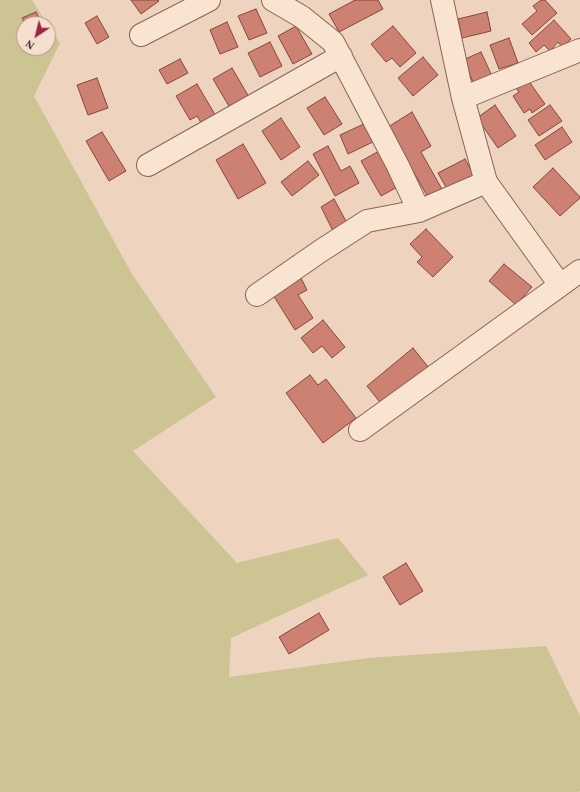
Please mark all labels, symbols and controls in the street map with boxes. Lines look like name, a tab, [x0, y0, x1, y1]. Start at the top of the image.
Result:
north arrow	[16, 16, 56, 56]
text: N	[23, 38, 36, 52]

